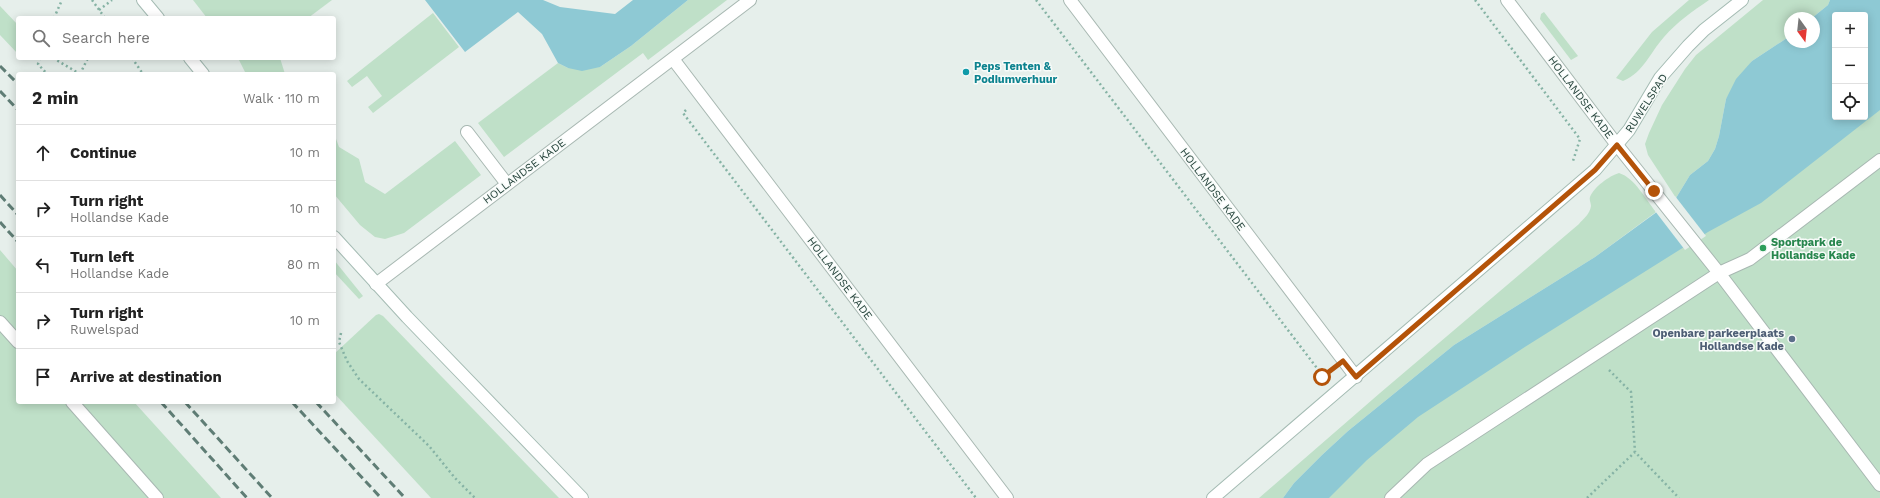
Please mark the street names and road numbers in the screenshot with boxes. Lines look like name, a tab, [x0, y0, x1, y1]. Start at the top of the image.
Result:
street label: HOLLANDSE KADE	[1545, 53, 1616, 141]
street label: RUWELSPAD	[1623, 71, 1670, 135]
street label: HOLLANDSE KADE	[480, 136, 568, 207]
street label: HOLLANDSE KADE	[1177, 145, 1248, 233]
street label: HOLLANDSE KADE	[804, 234, 875, 322]

